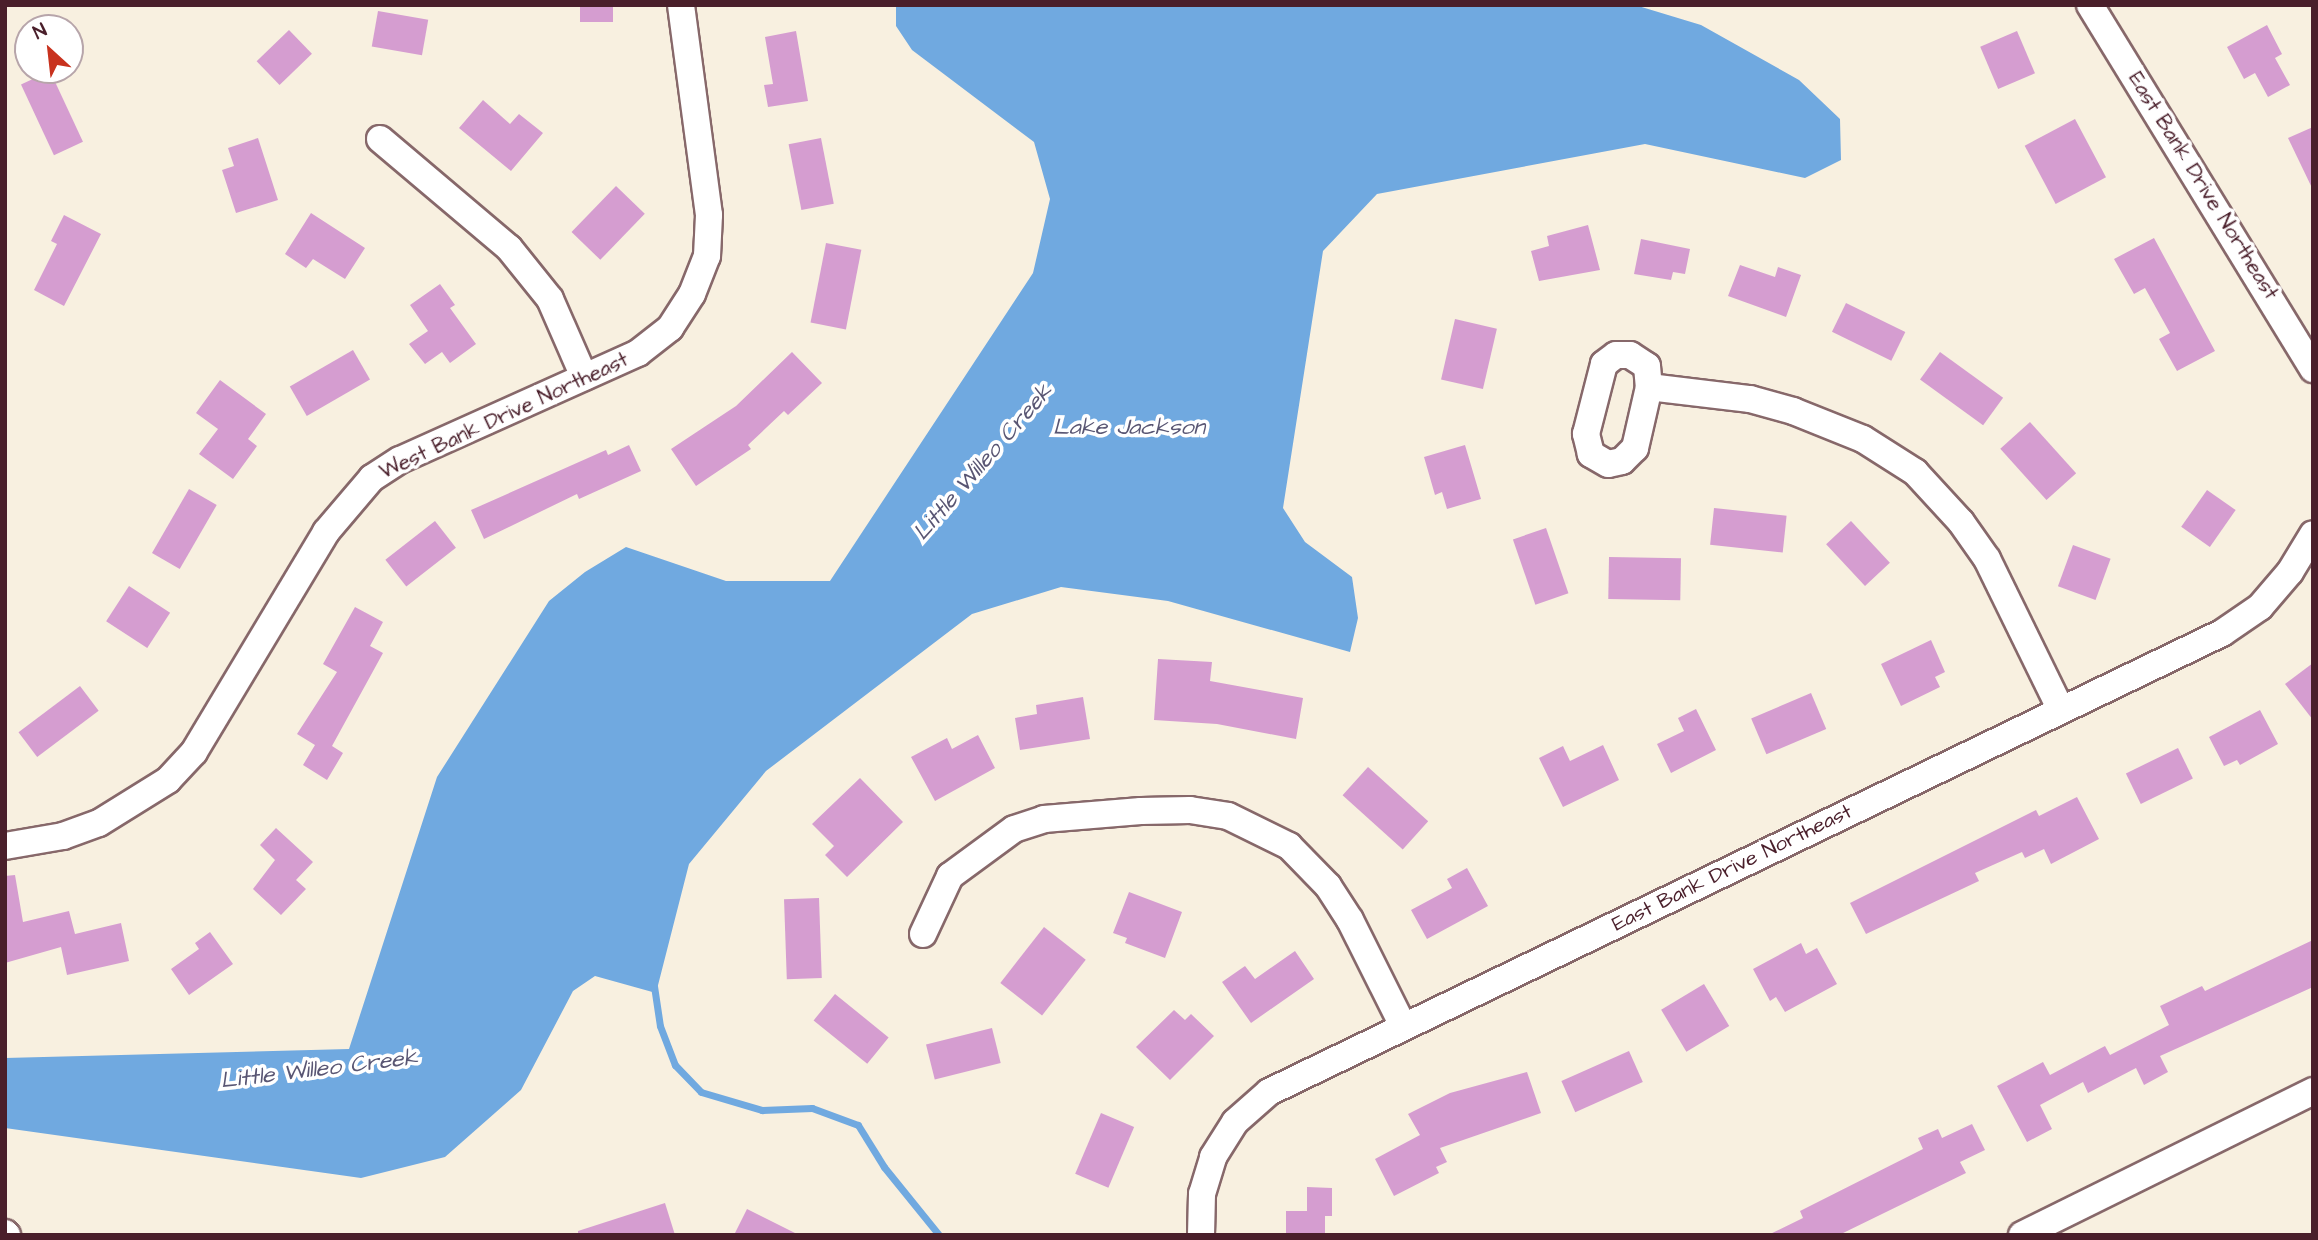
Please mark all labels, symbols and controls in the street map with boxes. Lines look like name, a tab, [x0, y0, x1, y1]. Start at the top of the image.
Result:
north arrow	[14, 14, 84, 84]
text: N	[29, 17, 52, 46]
street label: East Bank Drive Northeast	[2122, 68, 2284, 304]
street label: West Bank Drive Northeast	[376, 347, 632, 485]
water label: Little Willeo Creek	[908, 378, 1058, 546]
water label: Lake Jackson	[1053, 413, 1205, 441]
street label: East Bank Drive Northeast	[1608, 799, 1856, 937]
water label: Little Willeo Creek	[219, 1043, 419, 1095]

